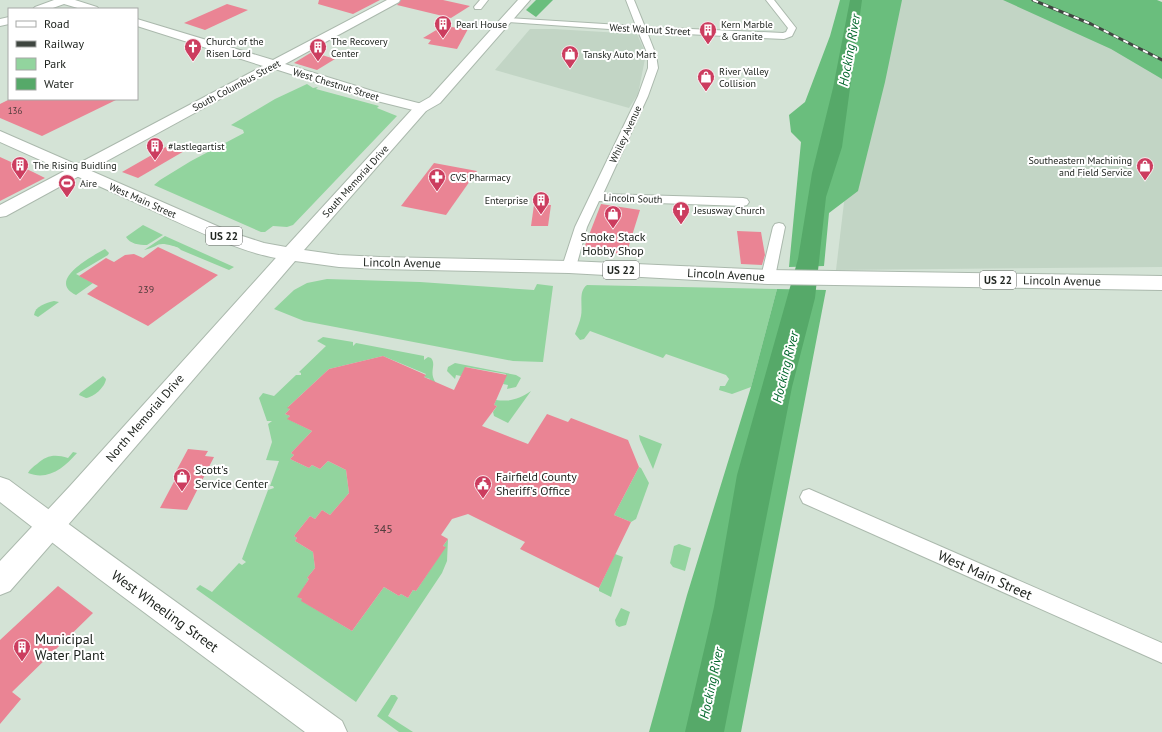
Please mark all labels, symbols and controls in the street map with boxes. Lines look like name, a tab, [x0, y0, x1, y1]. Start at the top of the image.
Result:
legend	[8, 8, 138, 100]
water label: Hocking River	[835, 12, 864, 87]
building icon: Pearl House	[433, 14, 453, 39]
text: Road	[44, 16, 69, 31]
place label: Pearl House	[456, 18, 507, 31]
place label: Kern Marble & Granite	[721, 18, 773, 43]
building icon: Kern Marble & Granite	[698, 20, 718, 45]
street label: West Walnut Street	[609, 21, 691, 38]
place label: Church of the Risen Lord	[206, 35, 264, 60]
place label: The Recovery Center	[331, 35, 388, 60]
text: Railway	[44, 36, 84, 51]
church icon: Church of the Risen Lord	[183, 37, 203, 62]
building icon: The Recovery Center	[308, 37, 328, 62]
shop icon: Tansky Auto Mart	[560, 44, 580, 69]
place label: Tansky Auto Mart	[583, 48, 657, 61]
text: Park	[44, 56, 66, 71]
street label: South Columbus Street	[190, 56, 283, 114]
street label: West Chestnut Street	[291, 65, 381, 104]
place label: River Valley Collision	[719, 65, 769, 90]
shop icon: River Valley Collision	[696, 67, 716, 92]
text: Water	[44, 76, 74, 91]
street label: Whiley Avenue	[606, 103, 644, 165]
house number: 136	[8, 105, 22, 116]
building icon: #lastlegartist	[145, 136, 165, 161]
place label: #lastlegartist	[168, 140, 225, 153]
street label: South Memorial Drive	[319, 142, 391, 220]
place label: Southeastern Machining and Field Service	[1028, 154, 1132, 179]
building icon: The Rising Buidling	[10, 155, 30, 180]
shop icon: Southeastern Machining and Field Service	[1135, 156, 1155, 181]
place label: The Rising Buidling	[33, 159, 117, 172]
pharmacy icon: CVS Pharmacy	[427, 167, 447, 192]
place label: CVS Pharmacy	[450, 171, 511, 184]
sports icon: Aire	[57, 173, 77, 198]
place label: Aire	[80, 177, 97, 190]
street label: West Main Street	[107, 180, 179, 221]
building icon: Enterprise	[531, 190, 551, 215]
street label: Lincoln South	[603, 191, 663, 206]
place label: Enterprise	[485, 194, 528, 207]
church icon: Jesusway Church	[671, 200, 691, 225]
shop icon: Smoke Stack Hobby Shop	[603, 204, 623, 229]
place label: Jesusway Church	[693, 204, 765, 217]
road number: US 22	[206, 227, 242, 245]
place label: Smoke Stack Hobby Shop	[580, 229, 646, 258]
street label: Lincoln Avenue	[363, 254, 441, 271]
road number: US 22	[603, 261, 639, 279]
street label: Lincoln Avenue	[687, 265, 765, 284]
road number: US 22	[980, 271, 1016, 289]
street label: Lincoln Avenue	[1023, 272, 1101, 289]
house number: 239	[138, 283, 154, 296]
water label: Hocking River	[768, 329, 803, 404]
street label: North Memorial Drive	[102, 371, 187, 465]
place label: Scott's Service Center	[195, 462, 268, 491]
shop icon: Scott's Service Center	[172, 467, 192, 492]
place label: Fairfield County Sheriff's Office	[496, 469, 577, 498]
public building icon: Fairfield County Sheriff's Office	[473, 474, 493, 499]
house number: 345	[373, 521, 393, 536]
street label: West Main Street	[935, 546, 1035, 604]
street label: West Wheeling Street	[108, 566, 222, 656]
place label: Municipal Water Plant	[35, 630, 105, 664]
building icon: Municipal Water Plant	[12, 637, 32, 662]
water label: Hocking River	[696, 645, 728, 720]

